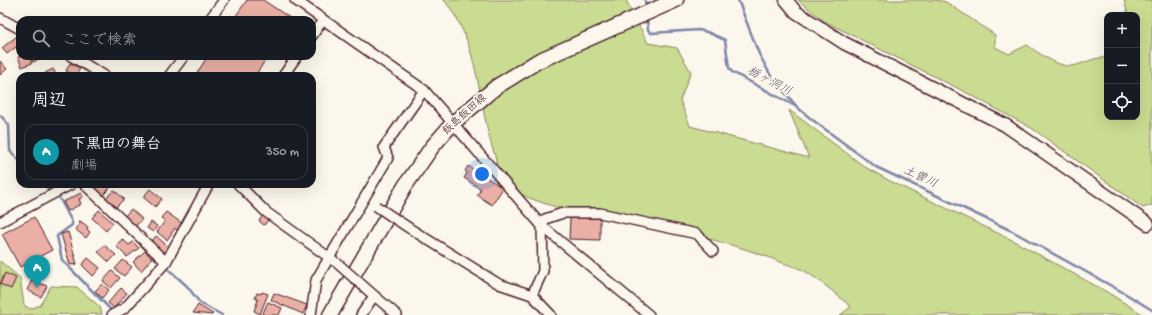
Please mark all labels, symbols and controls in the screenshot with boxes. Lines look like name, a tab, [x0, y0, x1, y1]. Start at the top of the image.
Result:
map controls	[1104, 12, 1140, 120]
button: +	[1104, 12, 1140, 48]
search box	[16, 16, 316, 60]
icon: search	[30, 27, 52, 49]
text: ここで検索	[62, 32, 137, 50]
button: −	[1104, 48, 1140, 84]
water label: 栃ヶ洞川	[745, 64, 794, 99]
button: locate	[1104, 84, 1140, 120]
street label: 飯島飯田線	[440, 91, 489, 138]
text: 周辺	[32, 92, 66, 112]
text: 下黒田の舞台	[71, 136, 161, 154]
text: A	[42, 145, 50, 160]
text: 350 m	[266, 145, 299, 160]
text: 劇場	[71, 159, 97, 174]
water label: 土曽川	[901, 163, 940, 192]
your location	[472, 164, 492, 184]
pin: A	[24, 255, 50, 288]

